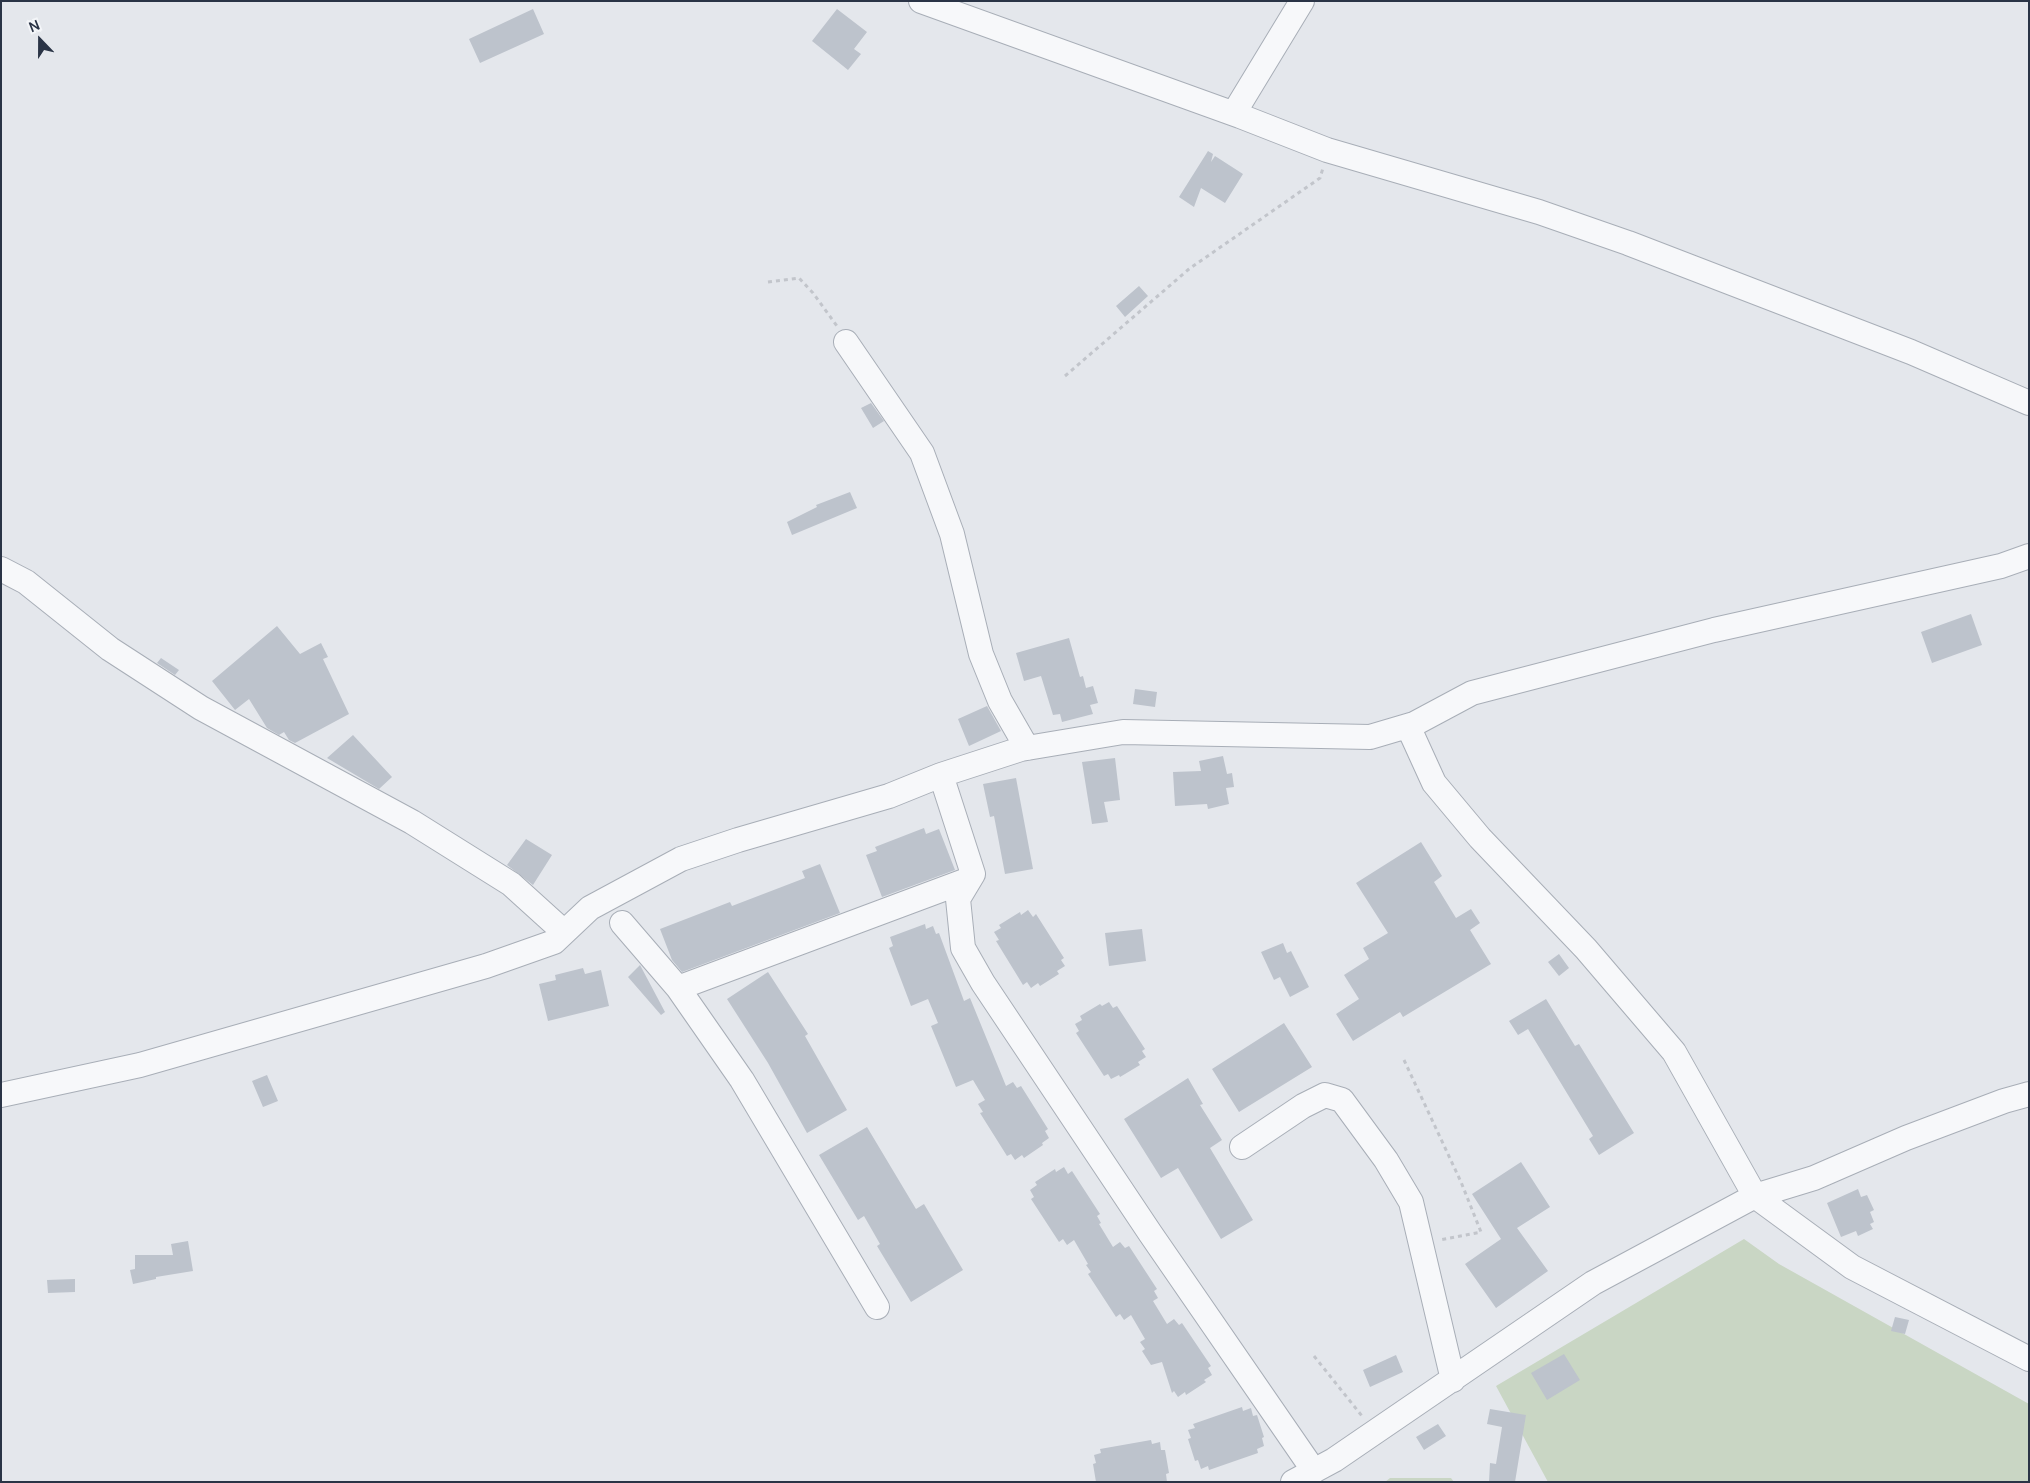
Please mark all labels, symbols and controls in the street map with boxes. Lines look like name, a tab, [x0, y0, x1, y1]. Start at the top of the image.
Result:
north arrow	[15, 15, 65, 65]
text: N	[26, 15, 42, 36]

